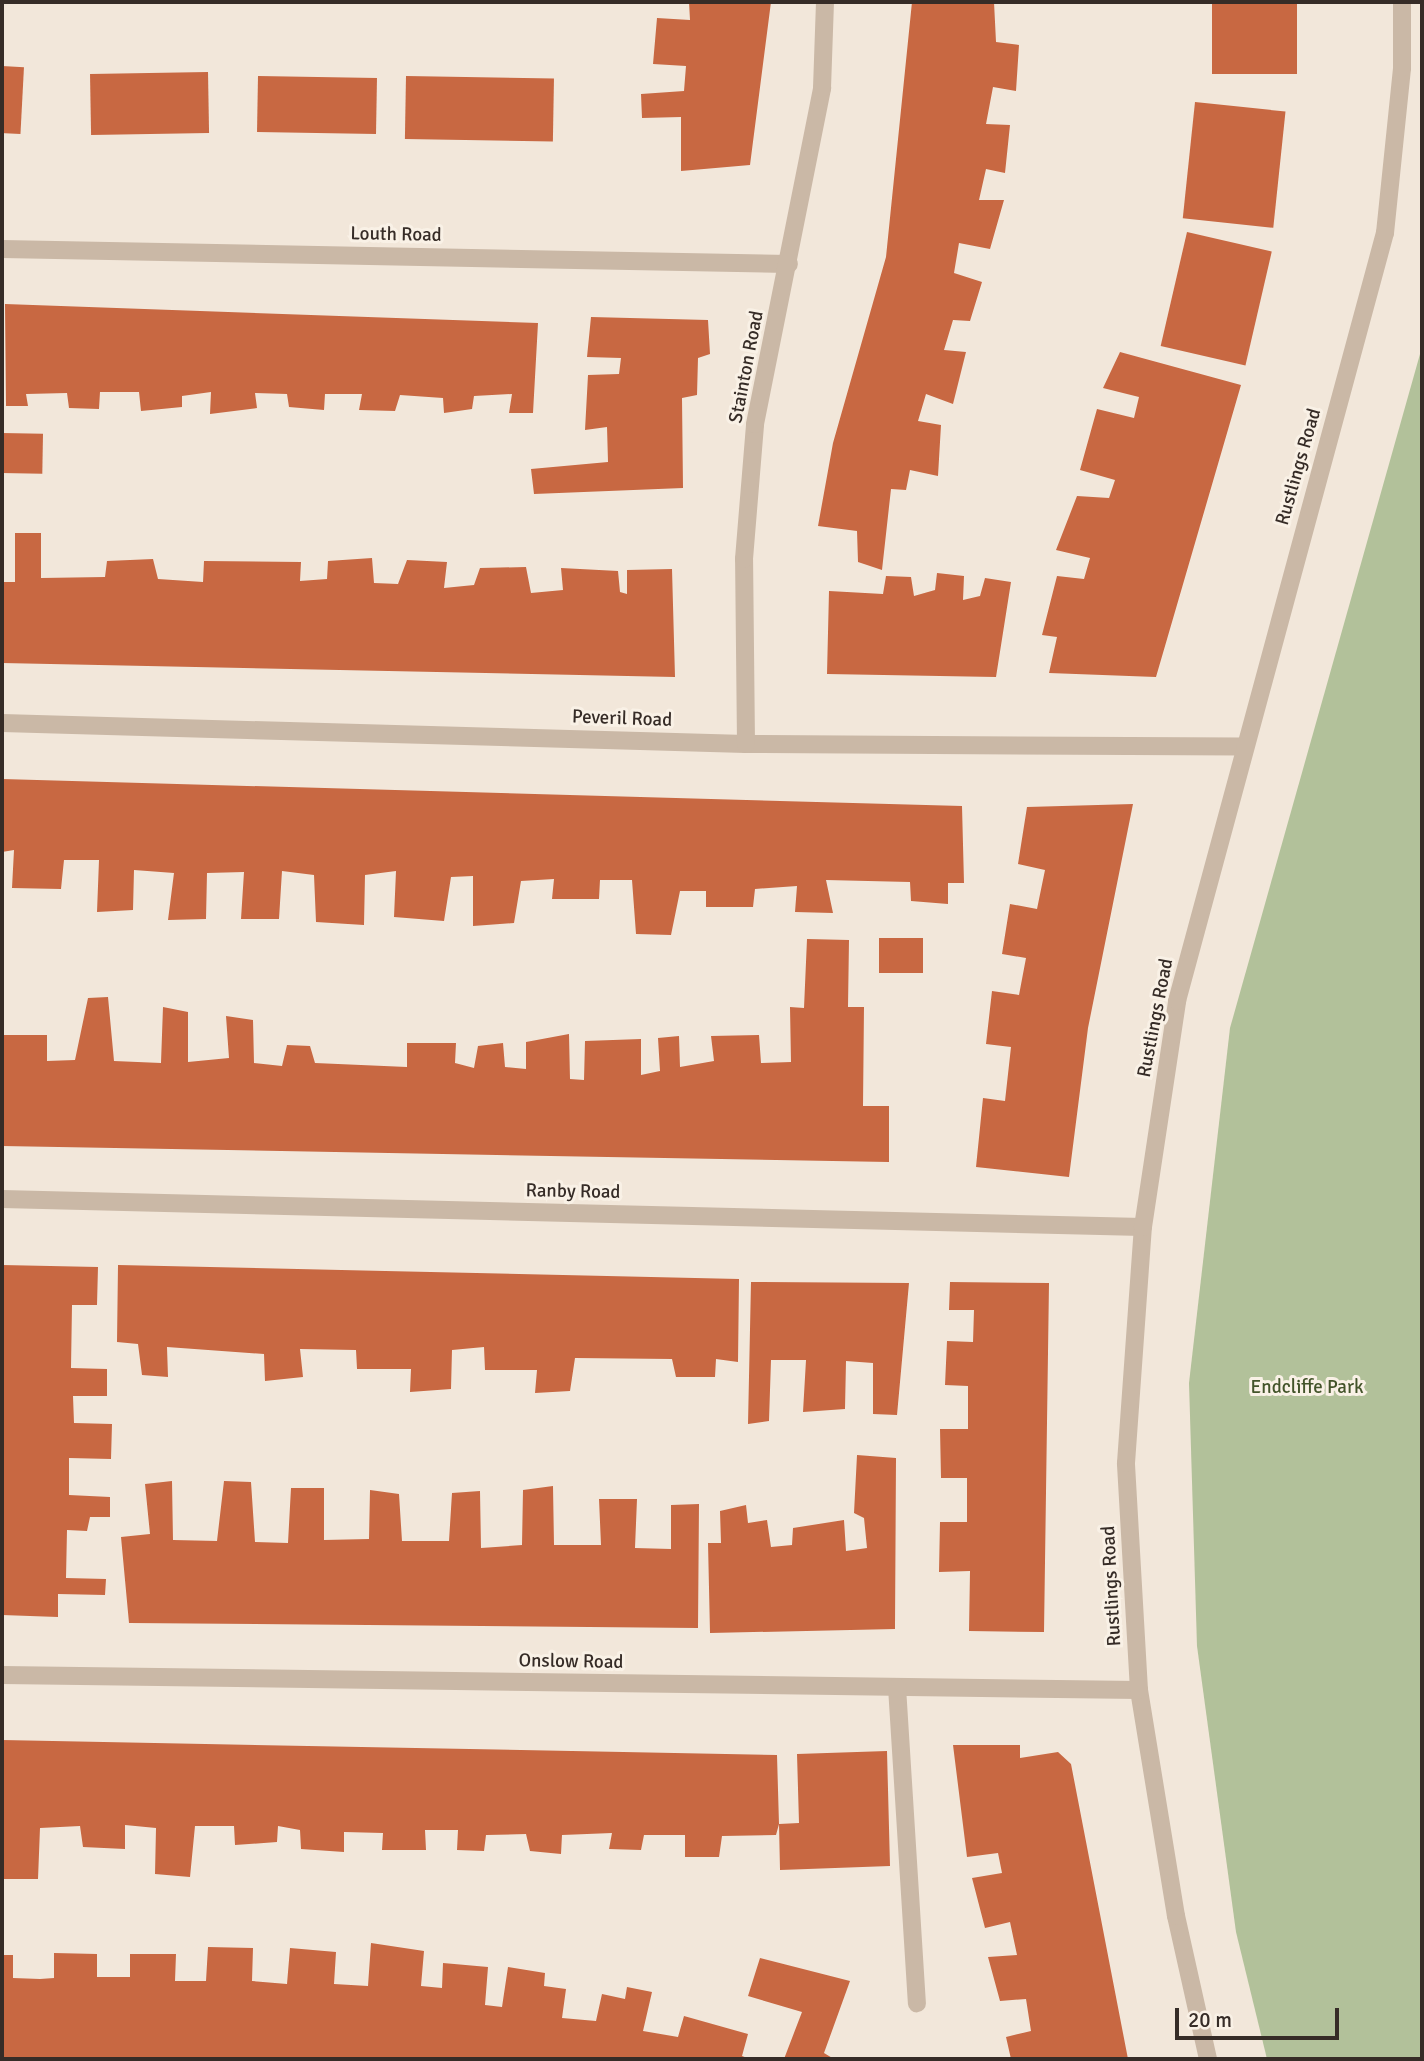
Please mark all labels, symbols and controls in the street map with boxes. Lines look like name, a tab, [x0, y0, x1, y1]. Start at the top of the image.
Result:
street label: Louth Road	[350, 223, 442, 247]
street label: Stainton Road	[725, 309, 769, 425]
street label: Rustlings Road	[1271, 406, 1327, 528]
street label: Peveril Road	[571, 706, 673, 732]
street label: Rustlings Road	[1133, 957, 1179, 1079]
street label: Ranby Road	[525, 1180, 621, 1204]
park label: Endcliffe Park	[1251, 1377, 1363, 1399]
street label: Rustlings Road	[1097, 1525, 1127, 1647]
street label: Onslow Road	[518, 1650, 624, 1674]
scale bar	[1179, 1994, 1344, 2038]
text: 20 m	[1188, 2007, 1232, 2033]

